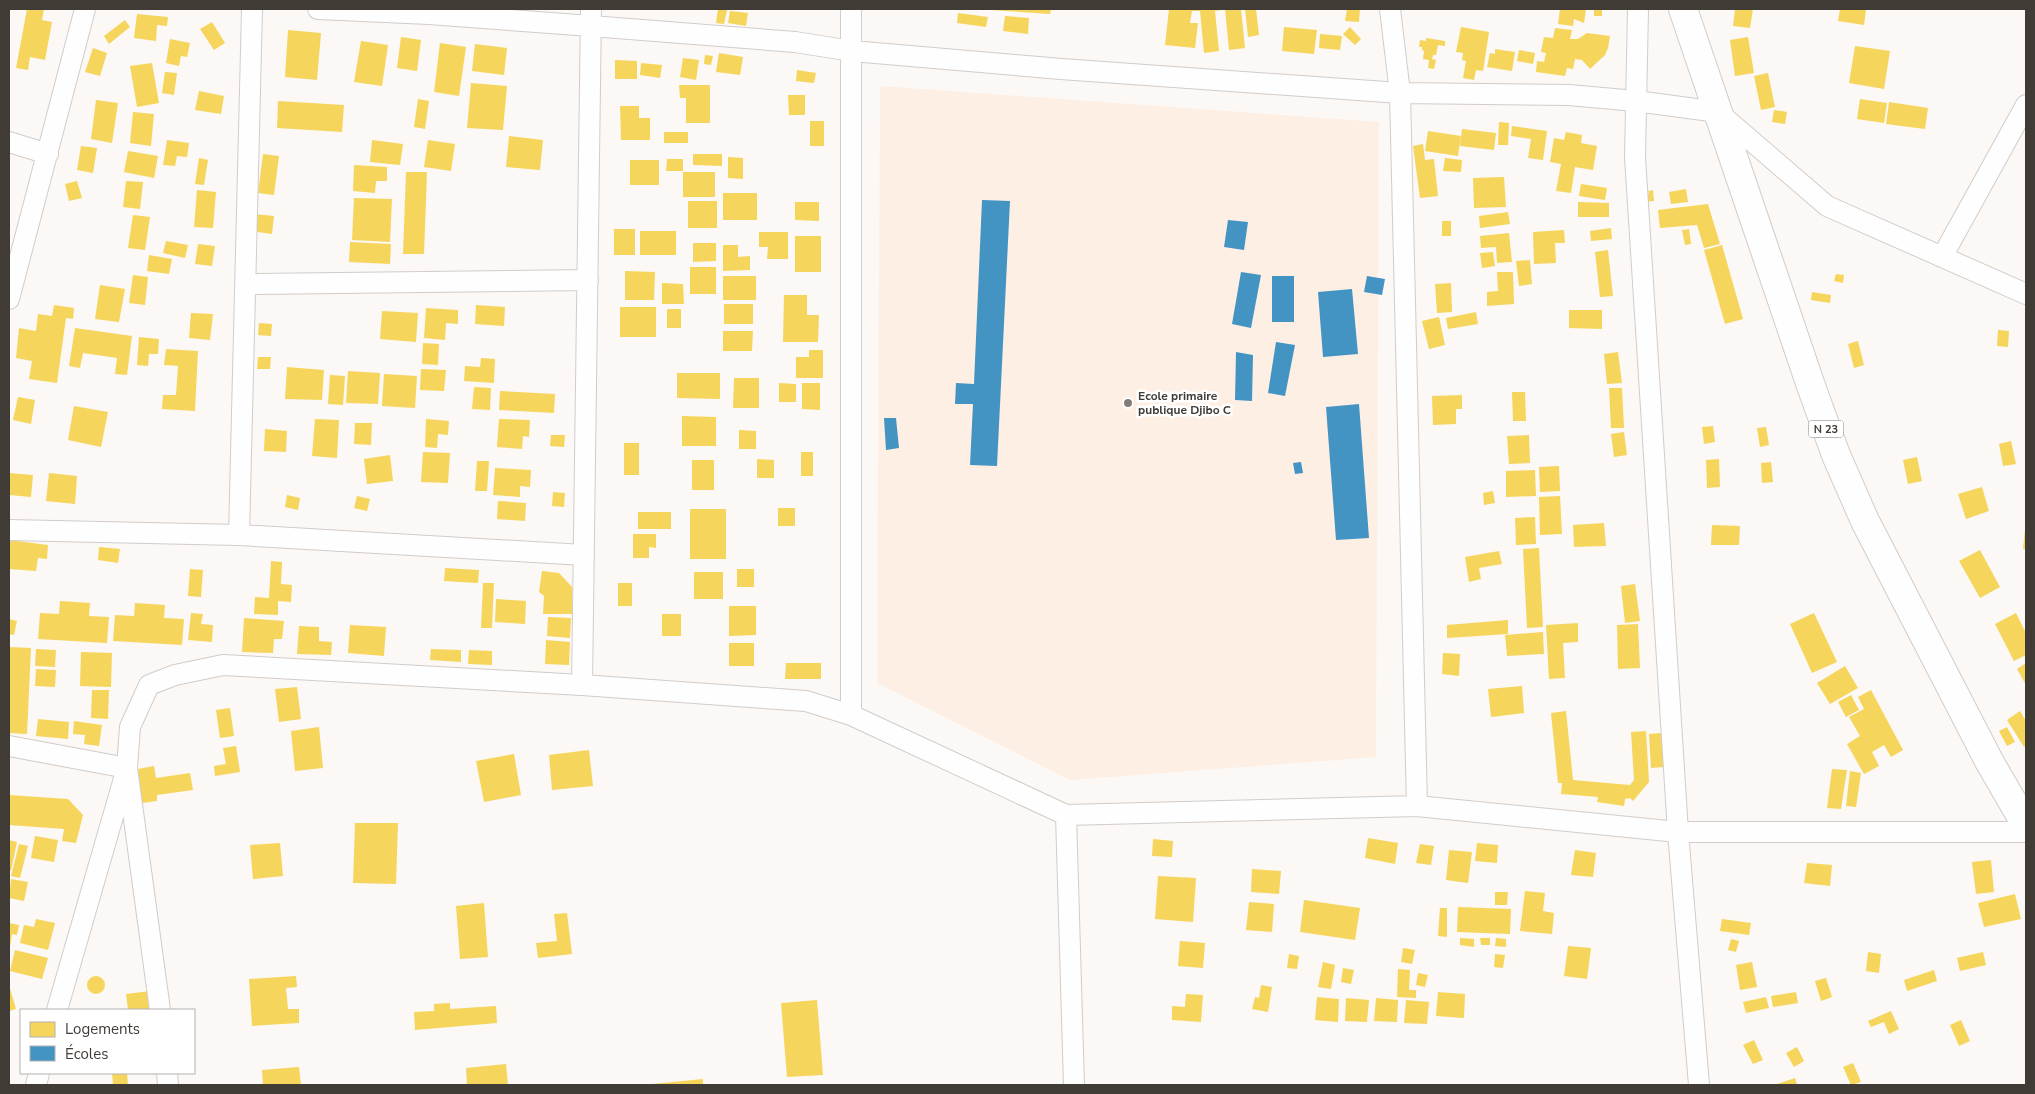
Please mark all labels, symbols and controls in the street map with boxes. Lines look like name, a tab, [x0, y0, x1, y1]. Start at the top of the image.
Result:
place label: Ecole primaire publique Djibo C	[1138, 388, 1231, 418]
marker: Ecole primaire publique Djibo C	[1122, 397, 1134, 409]
road number: N 23	[1808, 420, 1844, 438]
legend	[20, 1009, 195, 1074]
text: Logements	[65, 1019, 140, 1039]
text: Écoles	[65, 1044, 108, 1064]

